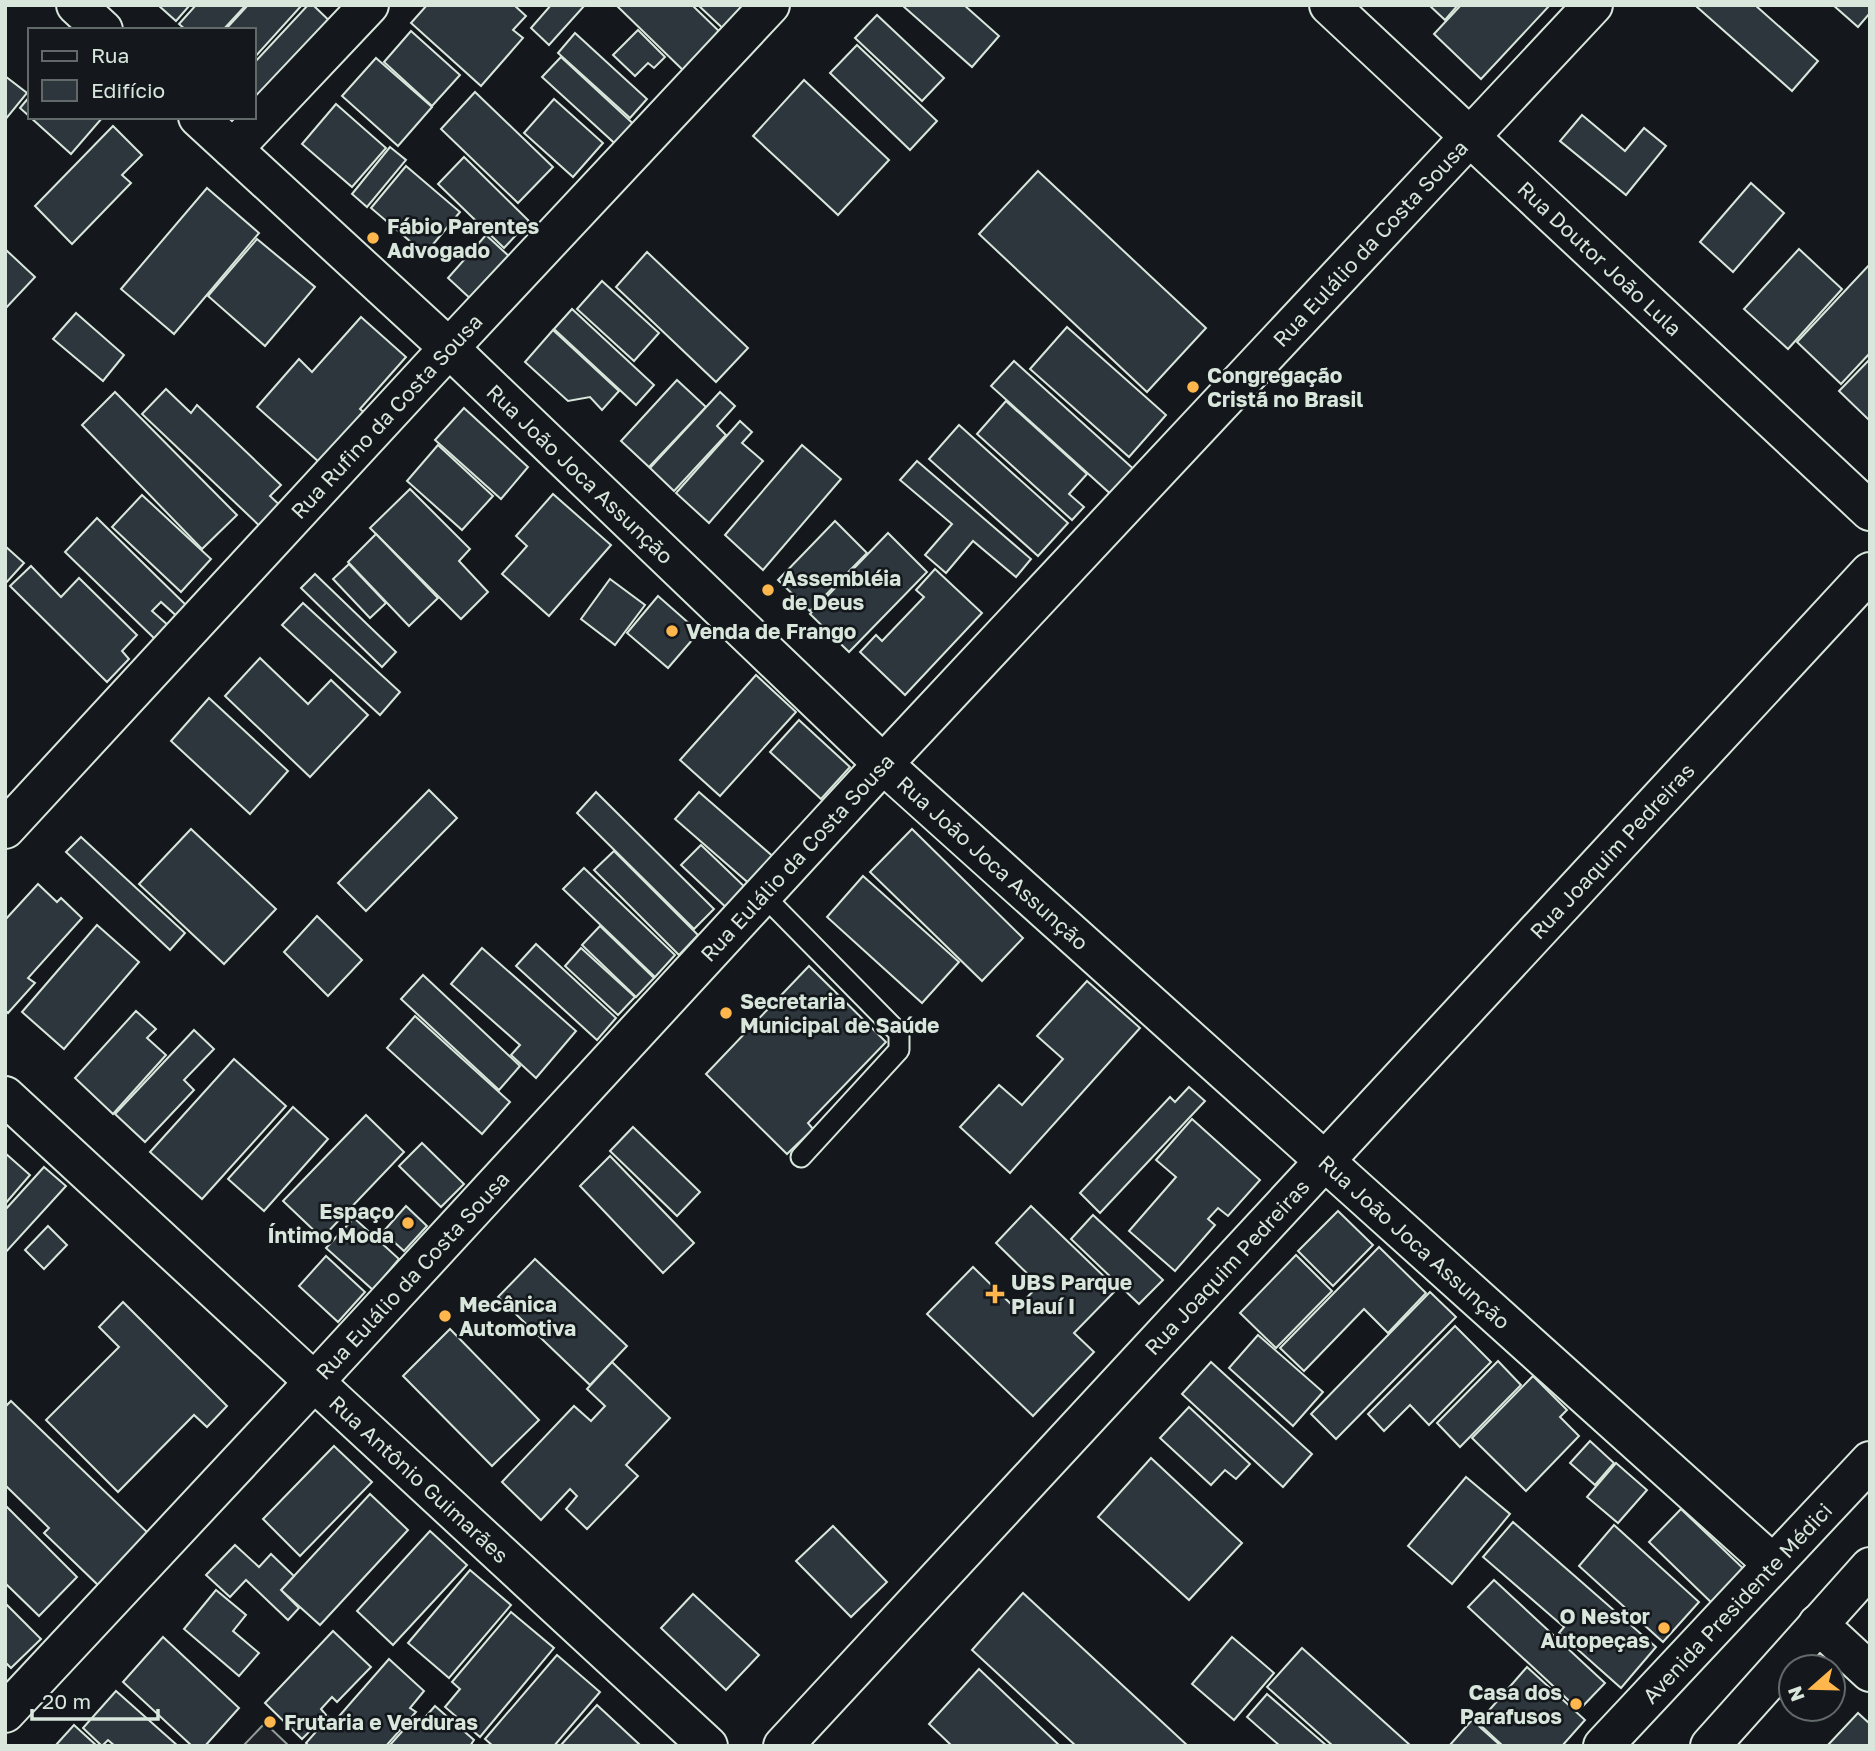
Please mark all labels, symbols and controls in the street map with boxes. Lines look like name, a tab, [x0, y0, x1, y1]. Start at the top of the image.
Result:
legend	[28, 28, 256, 119]
text: Rua	[91, 42, 129, 68]
text: Edifício	[91, 77, 165, 103]
street label: Rua Eulálio da Costa Sousa	[1267, 134, 1473, 352]
street label: Rua Doutor João Lula	[1513, 175, 1687, 341]
place label: Fábio Parentes Advogado	[387, 213, 539, 263]
marker: Fábio Parentes Advogado	[365, 230, 381, 246]
street label: Rua Rufino da Costa Sousa	[285, 308, 487, 524]
place label: Congregação Cristã no Brasil	[1207, 362, 1363, 412]
street label: Rua João Joca Assunção	[482, 379, 679, 569]
marker: Congregação Cristã no Brasil	[1185, 379, 1201, 395]
place label: Assembléia de Deus	[782, 565, 901, 615]
marker: Assembléia de Deus	[760, 582, 776, 598]
place label: Venda de Frango	[686, 618, 856, 644]
marker: Venda de Frango	[664, 623, 680, 639]
street label: Rua Eulálio da Costa Sousa	[695, 748, 899, 967]
street label: Rua Joaquim Pedreiras	[1524, 757, 1700, 944]
street label: Rua João Joca Assunção	[892, 770, 1094, 955]
place label: Secretaria Municipal de Saúde	[740, 988, 939, 1038]
marker: Secretaria Municipal de Saúde	[718, 1005, 734, 1021]
street label: Rua João Joca Assunção	[1313, 1149, 1516, 1334]
street label: Rua Eulálio da Costa Sousa	[310, 1166, 515, 1385]
street label: Rua Joaquim Pedreiras	[1139, 1173, 1314, 1360]
place label: Espaço Íntimo Moda	[267, 1198, 394, 1248]
marker: Espaço Íntimo Moda	[400, 1215, 416, 1231]
place label: UBS Parque PIauí I	[1011, 1269, 1132, 1319]
marker: UBS Parque PIauí I	[985, 1284, 1005, 1304]
place label: Mecânica Automotiva	[459, 1291, 576, 1341]
marker: Mecânica Automotiva	[437, 1308, 453, 1324]
street label: Rua Antônio Guimarães	[324, 1390, 514, 1568]
street label: Avenida Presidente Médici	[1637, 1497, 1837, 1709]
place label: O Nestor Autopeças	[1541, 1603, 1650, 1653]
marker: O Nestor Autopeças	[1656, 1620, 1672, 1636]
north arrow	[1777, 1653, 1847, 1723]
scale bar	[32, 1678, 158, 1722]
place label: Casa dos Parafusos	[1460, 1679, 1562, 1729]
text: N	[1782, 1683, 1809, 1705]
text: 20 m	[42, 1688, 91, 1714]
marker: Casa dos Parafusos	[1568, 1696, 1584, 1712]
place label: Frutaria e Verduras	[284, 1709, 478, 1735]
marker: Frutaria e Verduras	[262, 1714, 278, 1730]

